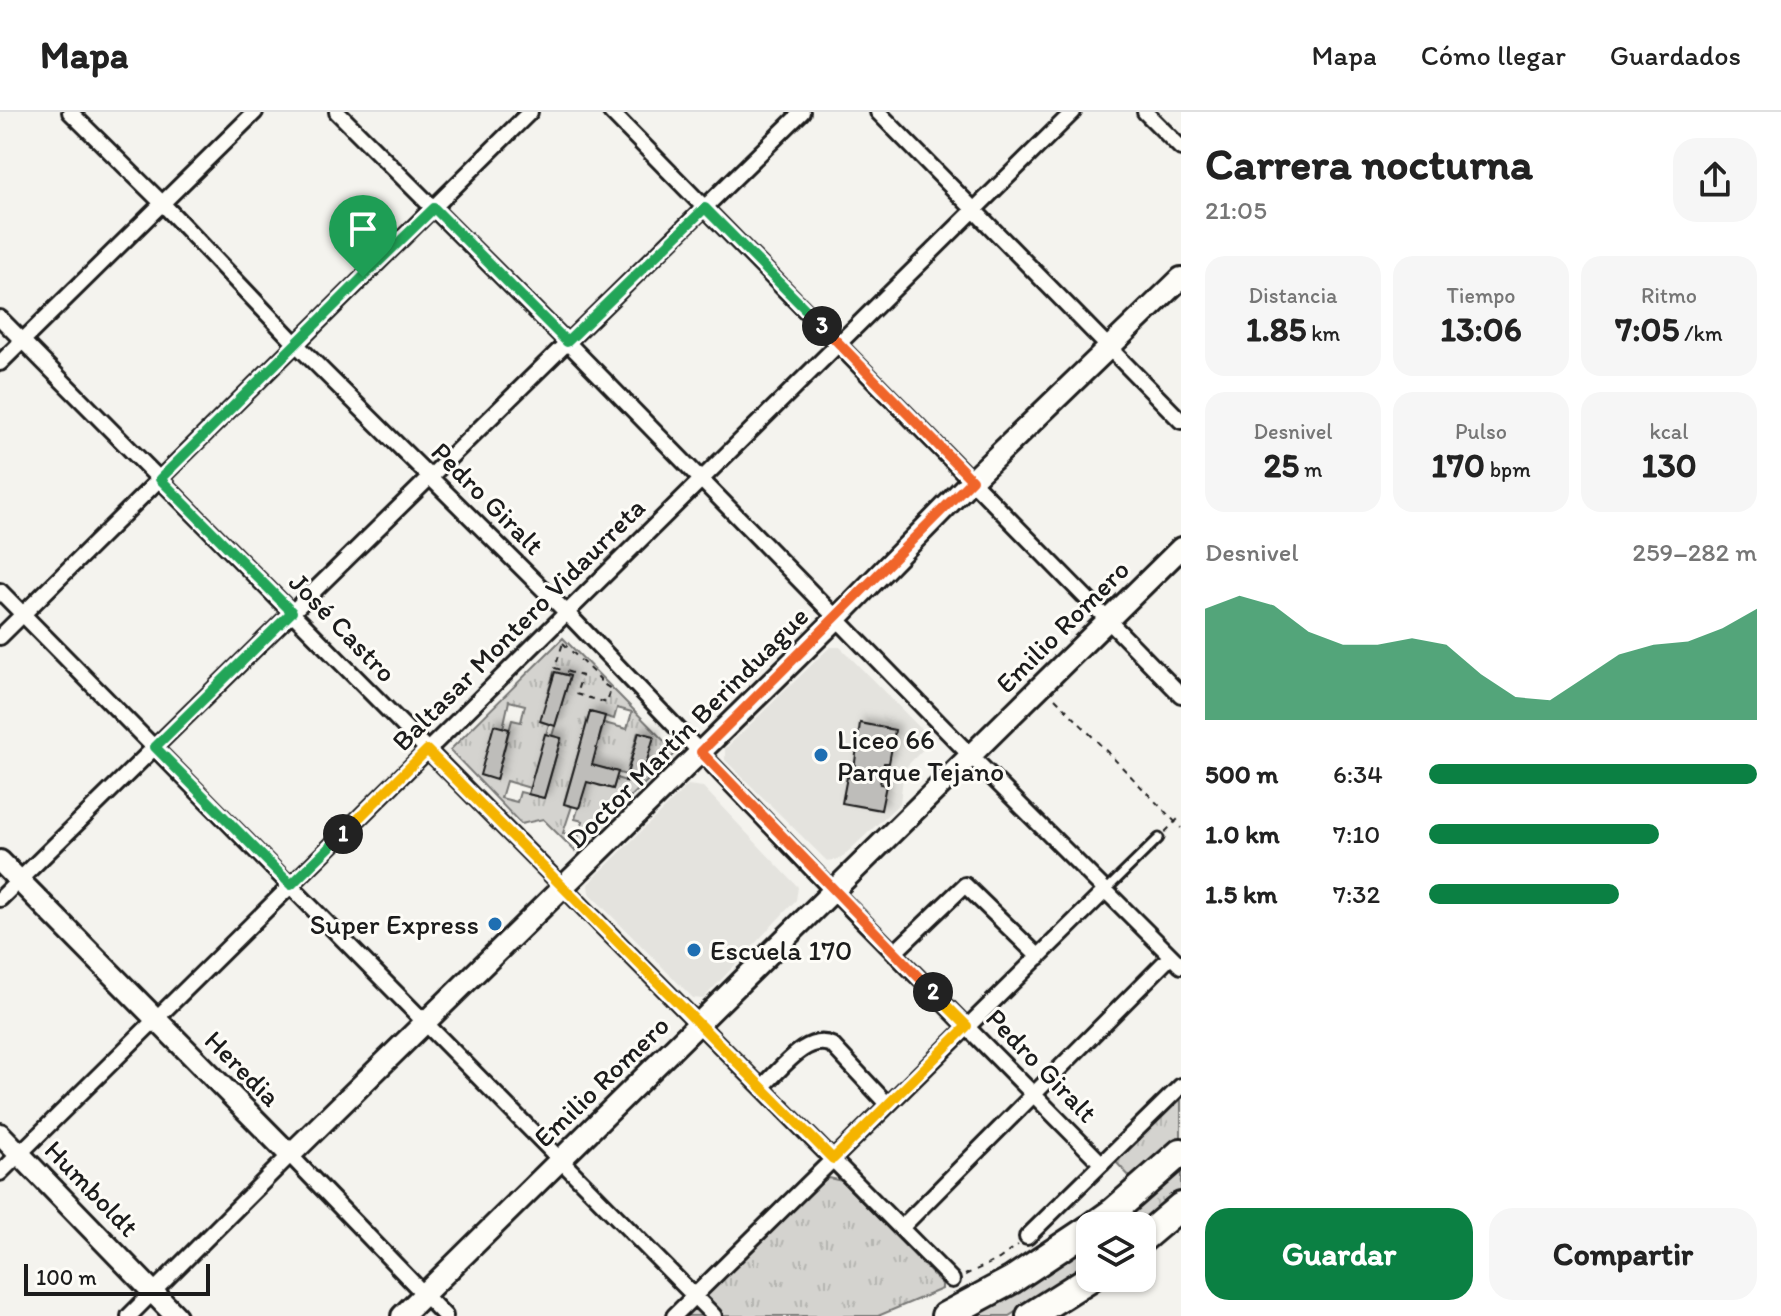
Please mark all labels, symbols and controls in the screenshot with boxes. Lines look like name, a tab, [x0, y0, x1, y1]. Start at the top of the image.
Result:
text: Mapa	[40, 32, 128, 78]
text: Mapa	[1312, 38, 1377, 72]
text: Cómo llegar	[1421, 38, 1566, 72]
text: Guardados	[1610, 38, 1741, 72]
text: Carrera nocturna	[1205, 137, 1533, 190]
button: share	[1673, 138, 1757, 222]
text: 21:05	[1205, 194, 1267, 226]
pin	[329, 195, 397, 277]
icon: arrive	[341, 207, 385, 251]
text: Distancia	[1249, 282, 1337, 309]
text: Tiempo	[1447, 282, 1515, 309]
text: Ritmo	[1641, 282, 1697, 309]
pin: 3	[802, 306, 842, 346]
text: 1.85	[1246, 309, 1306, 350]
text: 13:06	[1440, 309, 1522, 350]
text: 7:05	[1615, 309, 1679, 350]
text: 3	[816, 312, 828, 339]
text: km	[1306, 320, 1340, 347]
text: /km	[1679, 320, 1723, 347]
text: Desnivel	[1253, 418, 1333, 445]
text: Pulso	[1455, 418, 1507, 445]
text: kcal	[1649, 418, 1689, 445]
street label: Pedro Giralt	[425, 435, 551, 561]
text: 25	[1263, 445, 1299, 486]
text: 170	[1431, 445, 1485, 486]
text: 130	[1641, 445, 1697, 486]
text: m	[1299, 456, 1323, 483]
text: bpm	[1485, 456, 1531, 483]
street label: Baltasar Montero Vidaurreta	[384, 490, 652, 758]
text: Desnivel	[1205, 536, 1299, 568]
text: 259–282 m	[1632, 536, 1757, 568]
street label: Emilio Romero	[988, 552, 1136, 700]
street label: José Castro	[282, 565, 404, 689]
street label: Doctor Martín Berinduague	[559, 599, 815, 855]
place label: Liceo 66 Parque Tejano	[837, 722, 1004, 788]
marker: Liceo 66 Parque Tejano	[812, 746, 830, 764]
text: 500 m	[1205, 758, 1278, 790]
text: 6:34	[1333, 758, 1383, 790]
pin: 1	[323, 814, 363, 854]
text: 1.0 km	[1205, 818, 1280, 850]
text: 7:10	[1333, 818, 1380, 850]
text: 1	[338, 820, 348, 847]
text: 1.5 km	[1205, 878, 1277, 910]
text: 7:32	[1333, 878, 1380, 910]
place label: Super Express	[310, 907, 479, 941]
marker: Super Express	[486, 915, 504, 933]
place label: Escuela 170	[710, 933, 852, 967]
marker: Escuela 170	[685, 941, 703, 959]
pin: 2	[913, 972, 953, 1012]
text: 2	[927, 978, 939, 1005]
street label: Pedro Giralt	[979, 1001, 1105, 1129]
street label: Emilio Romero	[526, 1008, 676, 1154]
street label: Heredia	[198, 1023, 288, 1113]
street label: Humboldt	[38, 1133, 146, 1243]
button: Guardar	[1205, 1208, 1473, 1300]
button: Compartir	[1489, 1208, 1757, 1300]
map controls	[1076, 1212, 1156, 1292]
button: layers	[1076, 1212, 1156, 1292]
scale bar	[24, 1260, 210, 1296]
text: 100 m	[36, 1264, 97, 1291]

